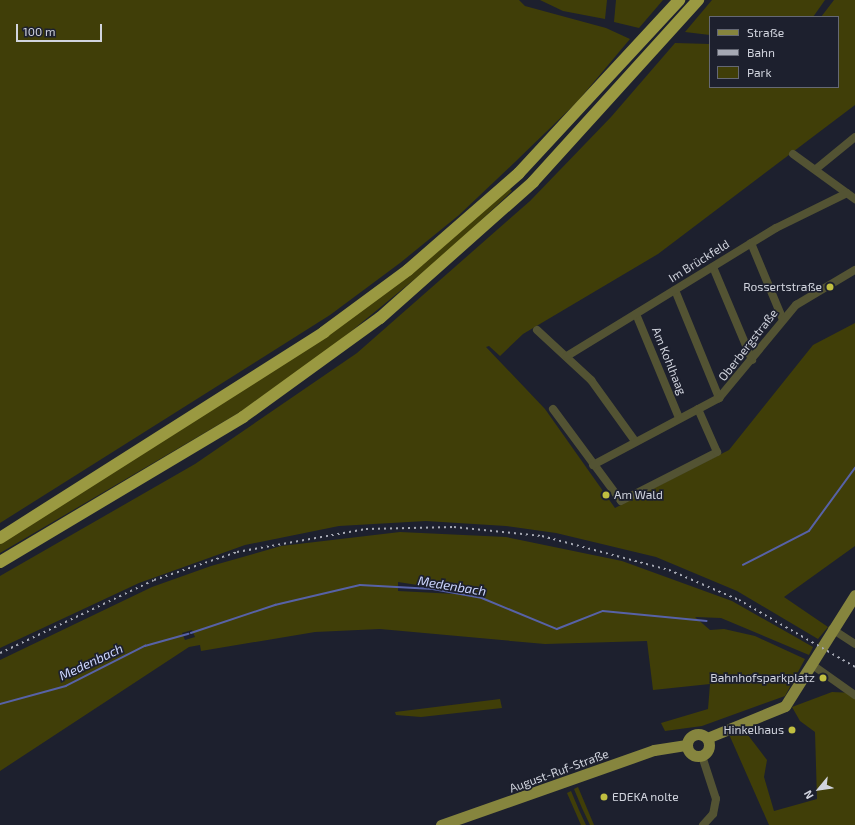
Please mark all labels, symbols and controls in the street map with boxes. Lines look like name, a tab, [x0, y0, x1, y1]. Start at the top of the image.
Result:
scale bar	[18, 16, 104, 42]
legend	[709, 16, 839, 88]
text: 100 m	[23, 24, 55, 38]
text: Straße	[747, 25, 784, 39]
text: Bahn	[747, 45, 775, 59]
text: Park	[747, 65, 772, 79]
street label: Im Brückfeld	[666, 237, 732, 285]
place label: Rossertstraße	[743, 280, 822, 294]
marker: Rossertstraße	[825, 282, 835, 292]
street label: Oberbergstraße	[715, 306, 781, 384]
street label: Am Kohlhaag	[649, 325, 689, 397]
place label: Am Wald	[614, 488, 663, 502]
marker: Am Wald	[601, 490, 611, 500]
water label: Medenbach	[417, 573, 487, 599]
water label: Medenbach	[56, 640, 126, 684]
place label: Bahnhofsparkplatz	[710, 671, 815, 685]
marker: Bahnhofsparkplatz	[818, 673, 828, 683]
place label: Hinkelhaus	[724, 723, 784, 737]
marker: Hinkelhaus	[787, 725, 797, 735]
street label: August-Ruf-Straße	[507, 746, 611, 796]
north arrow	[799, 769, 839, 809]
text: N	[800, 788, 816, 802]
place label: EDEKA nolte	[612, 790, 679, 804]
marker: EDEKA nolte	[599, 792, 609, 802]

